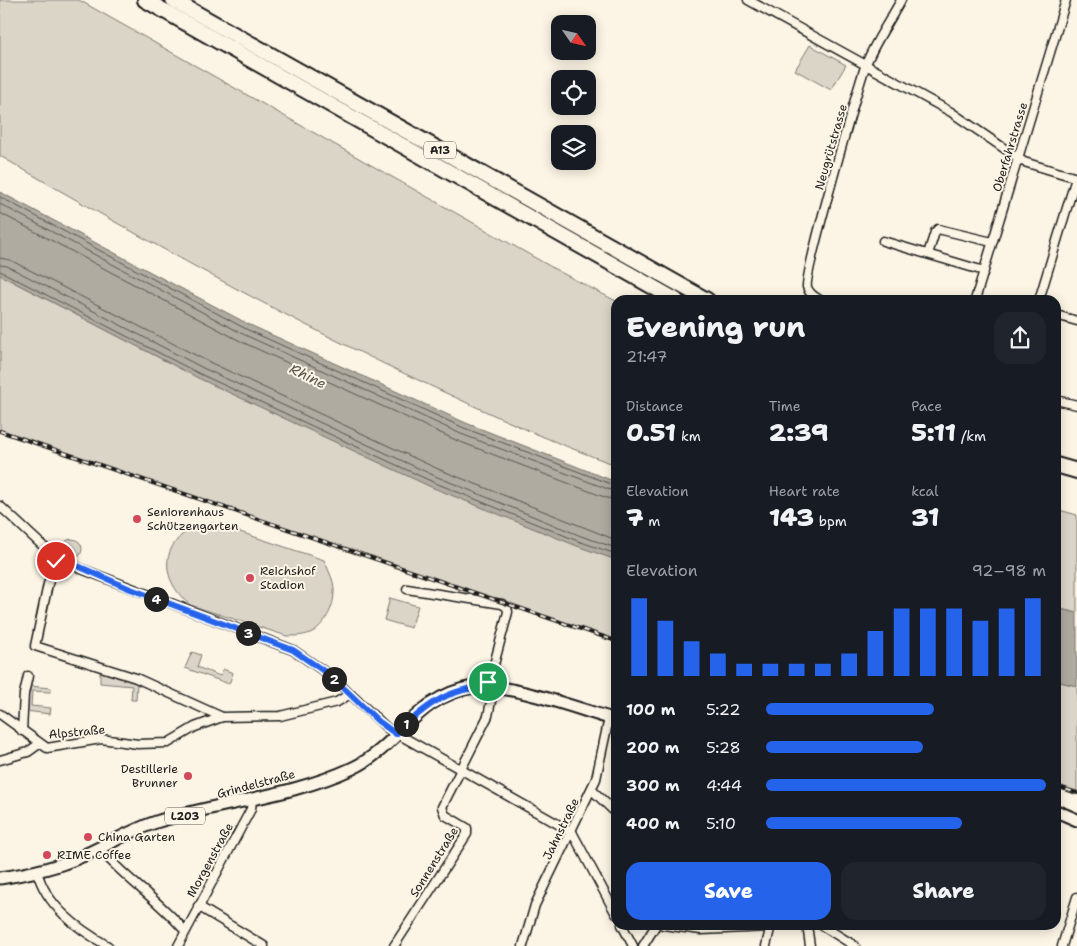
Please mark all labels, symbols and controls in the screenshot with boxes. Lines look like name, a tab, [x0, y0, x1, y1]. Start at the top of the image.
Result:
north arrow	[551, 15, 596, 60]
map controls	[551, 15, 596, 170]
button: locate	[551, 70, 596, 115]
street label: Oberfahrstrasse	[989, 100, 1031, 194]
street label: Neugrütstrasse	[811, 102, 851, 192]
button: layers	[551, 125, 596, 170]
road number: A13	[424, 142, 456, 158]
text: Evening run	[626, 308, 805, 346]
button: share	[994, 312, 1046, 364]
text: 21:47	[626, 346, 667, 367]
water label: Rhine	[287, 359, 329, 393]
text: Distance	[626, 397, 683, 415]
text: Time	[769, 397, 801, 415]
text: Pace	[911, 397, 942, 415]
text: 0.51	[626, 415, 676, 449]
text: 2:39	[769, 415, 828, 449]
text: 5:11	[911, 415, 956, 449]
text: km	[676, 427, 701, 445]
text: /km	[956, 427, 986, 445]
text: Elevation	[626, 482, 689, 500]
text: Heart rate	[769, 482, 840, 500]
text: kcal	[911, 482, 939, 500]
text: 7	[626, 500, 644, 534]
text: 143	[769, 500, 814, 534]
text: 31	[911, 500, 939, 534]
place label: Seniorenhaus Schützengarten	[147, 504, 238, 534]
text: m	[644, 512, 660, 530]
text: bpm	[814, 512, 847, 530]
marker: Seniorenhaus Schützengarten	[131, 513, 143, 525]
pin	[35, 540, 77, 582]
icon: check	[42, 547, 70, 575]
text: Elevation	[626, 560, 698, 581]
text: 92–98 m	[972, 560, 1046, 581]
place label: Reichshof Stadion	[260, 563, 316, 593]
marker: Reichshof Stadion	[244, 572, 256, 584]
pin: 4	[144, 586, 168, 612]
text: 4	[152, 590, 161, 608]
pin: 3	[236, 620, 260, 646]
text: 3	[244, 624, 253, 642]
pin	[467, 661, 509, 703]
pin: 2	[322, 666, 346, 692]
icon: arrive	[474, 668, 502, 696]
text: 2	[330, 670, 339, 688]
text: 100 m	[626, 699, 675, 720]
text: 5:22	[706, 699, 740, 720]
pin: 1	[394, 712, 418, 736]
text: 1	[403, 715, 410, 733]
street label: Alpstraße	[48, 722, 106, 742]
text: 200 m	[626, 737, 679, 758]
text: 5:28	[706, 737, 741, 758]
place label: Destillerie Brunner	[121, 761, 178, 791]
street label: Grindelstraße	[215, 766, 297, 802]
marker: Destillerie Brunner	[182, 770, 194, 782]
text: 300 m	[626, 775, 680, 796]
text: 4:44	[706, 775, 742, 796]
street label: Jahnstraße	[539, 795, 583, 863]
road number: L203	[165, 808, 205, 824]
text: 400 m	[626, 813, 680, 834]
text: 5:10	[706, 813, 736, 834]
street label: Morgenstraße	[183, 820, 237, 900]
street label: Sonnenstraße	[406, 824, 462, 900]
place label: China Garten	[98, 829, 175, 845]
marker: China Garten	[82, 831, 94, 843]
place label: RIME Coffee	[57, 847, 131, 863]
marker: RIME Coffee	[41, 849, 53, 861]
button: Save	[626, 862, 831, 920]
button: Share	[841, 862, 1046, 920]

